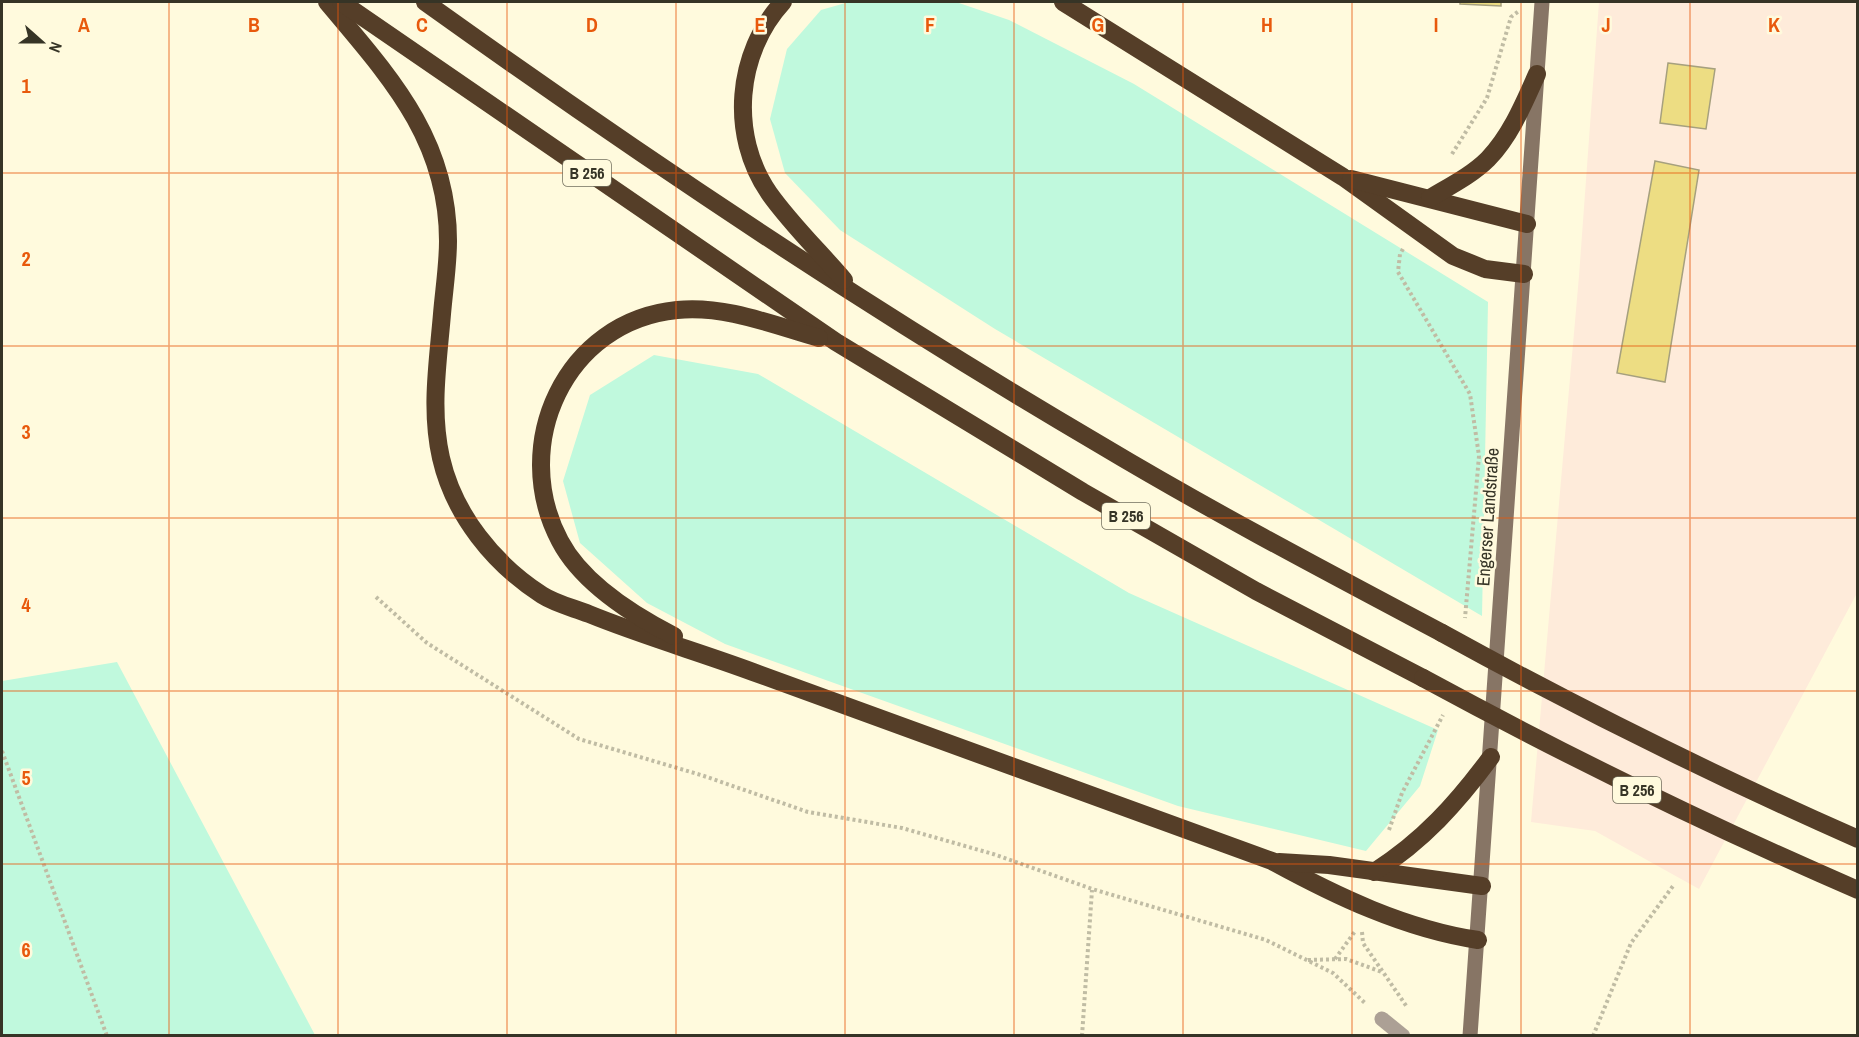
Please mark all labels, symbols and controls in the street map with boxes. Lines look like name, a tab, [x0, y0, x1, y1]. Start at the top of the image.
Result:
text: A	[78, 11, 90, 38]
text: B	[248, 11, 260, 38]
text: C	[416, 11, 428, 38]
text: D	[586, 11, 598, 38]
text: E	[755, 11, 766, 38]
text: F	[925, 11, 935, 38]
text: G	[1092, 11, 1104, 38]
text: H	[1261, 11, 1273, 38]
text: I	[1434, 11, 1438, 38]
text: J	[1601, 11, 1611, 38]
text: K	[1768, 11, 1780, 38]
north arrow	[12, 12, 72, 72]
text: N	[44, 39, 68, 56]
text: 1	[21, 72, 31, 99]
road number: B 256	[563, 160, 611, 186]
text: 2	[21, 245, 31, 272]
text: 3	[21, 418, 31, 445]
street label: Engerser Landstraße	[1470, 447, 1505, 587]
road number: B 256	[1102, 503, 1150, 529]
text: 4	[21, 591, 31, 618]
text: 5	[21, 764, 31, 791]
road number: B 256	[1613, 777, 1661, 803]
text: 6	[21, 936, 31, 963]

